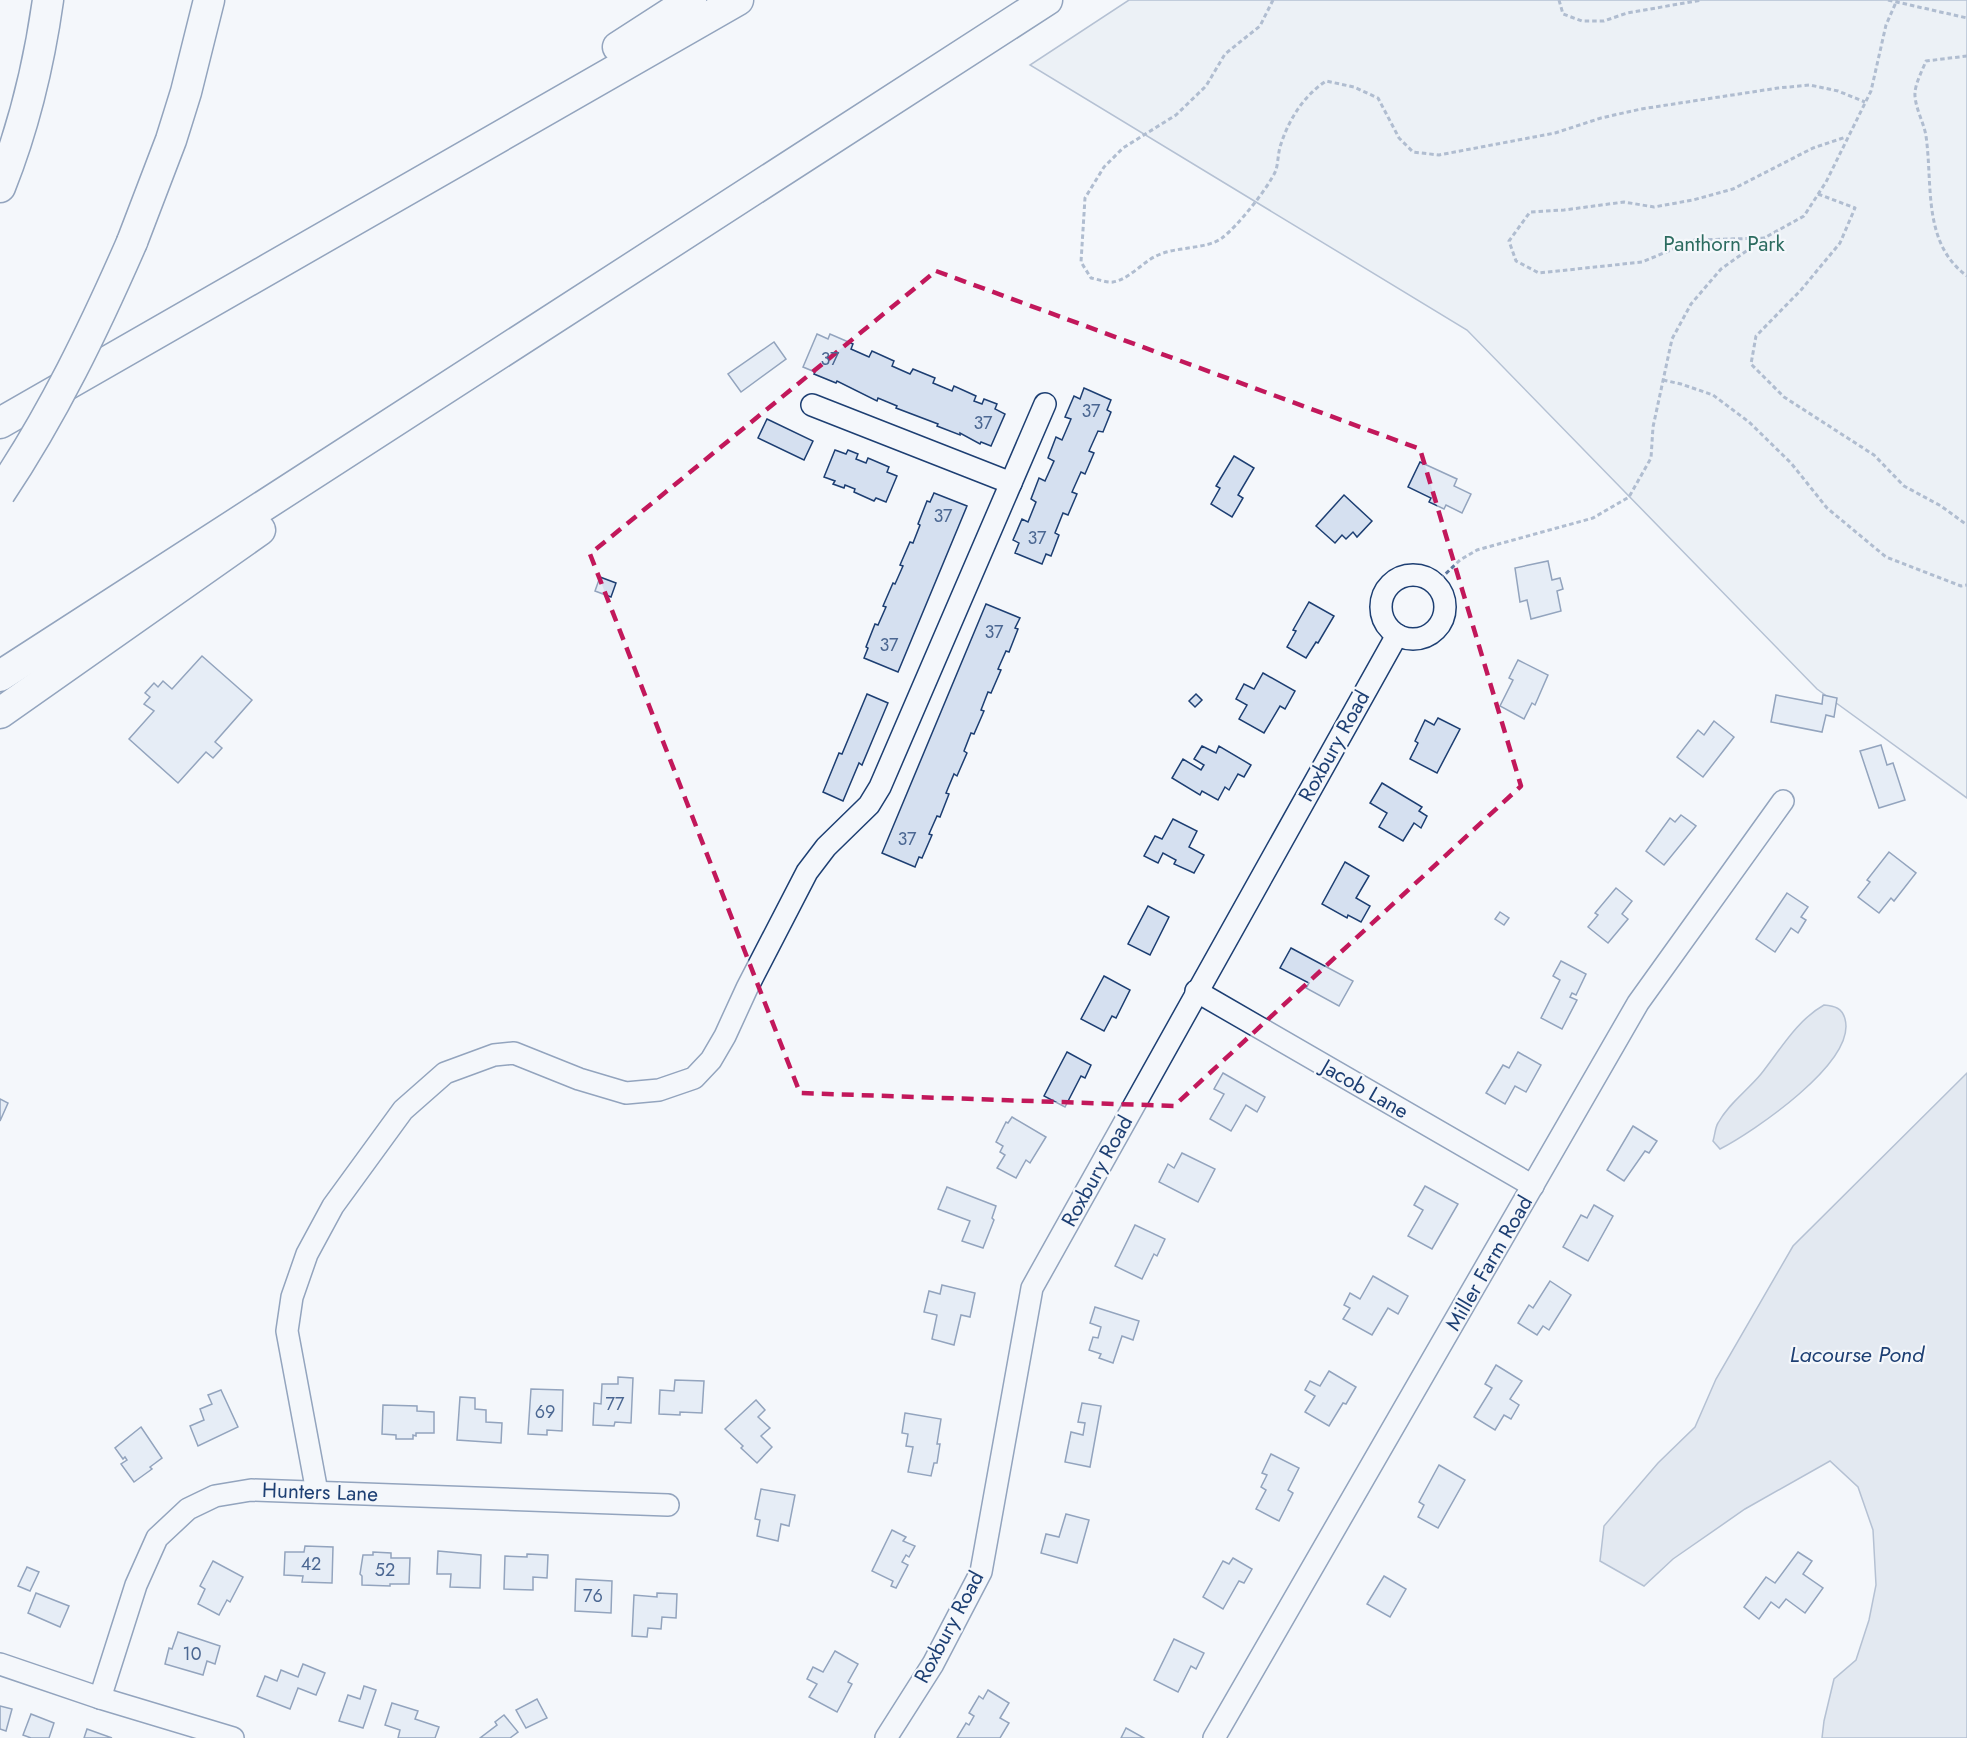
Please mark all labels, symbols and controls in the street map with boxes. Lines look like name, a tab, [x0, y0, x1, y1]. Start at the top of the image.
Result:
park label: Panthorn Park	[1663, 229, 1785, 259]
house number: 37	[820, 346, 840, 372]
house number: 37	[1081, 398, 1101, 424]
house number: 37	[973, 410, 993, 436]
house number: 37	[933, 503, 953, 529]
house number: 37	[1027, 525, 1047, 551]
house number: 37	[984, 619, 1004, 645]
house number: 37	[879, 632, 899, 658]
street label: Roxbury Road	[1291, 685, 1377, 807]
house number: 37	[897, 826, 917, 852]
street label: Jacob Lane	[1313, 1050, 1414, 1126]
street label: Roxbury Road	[1054, 1110, 1140, 1232]
street label: Miller Farm Road	[1438, 1190, 1540, 1336]
water label: Lacourse Pond	[1790, 1338, 1926, 1370]
house number: 77	[606, 1391, 625, 1417]
house number: 69	[535, 1399, 555, 1425]
street label: Hunters Lane	[261, 1475, 379, 1509]
house number: 42	[301, 1551, 321, 1577]
house number: 52	[375, 1557, 395, 1583]
street label: Roxbury Road	[907, 1565, 991, 1689]
house number: 76	[583, 1583, 603, 1609]
house number: 10	[183, 1641, 202, 1667]

